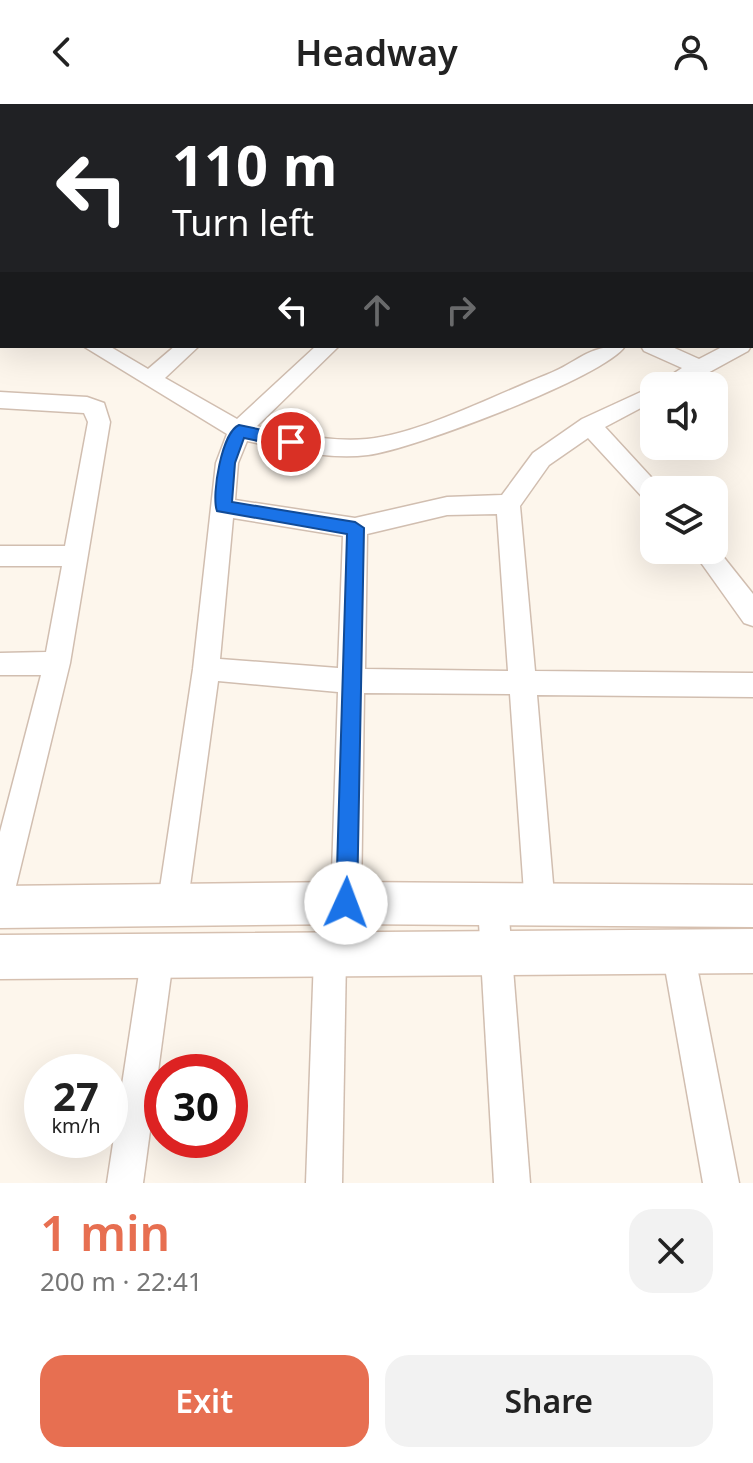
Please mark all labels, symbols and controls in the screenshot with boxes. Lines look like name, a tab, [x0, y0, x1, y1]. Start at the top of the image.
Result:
text: Headway	[295, 28, 458, 77]
icon: back	[40, 30, 84, 74]
icon: person	[669, 30, 713, 74]
text: 110 m	[172, 126, 337, 202]
icon: left	[40, 136, 144, 240]
text: Turn left	[172, 198, 314, 247]
icon: left	[271, 288, 315, 332]
icon: ahead	[355, 288, 399, 332]
icon: right	[439, 288, 483, 332]
map controls	[640, 372, 728, 564]
button: sound	[640, 372, 728, 460]
pin	[257, 408, 325, 476]
icon: arrive	[269, 420, 313, 464]
button: layers	[640, 476, 728, 564]
position arrow	[304, 861, 388, 945]
speed limit sign: 30	[144, 1054, 248, 1158]
text: 27	[53, 1068, 99, 1123]
text: km/h	[51, 1112, 101, 1139]
text: 1 min	[40, 1200, 170, 1265]
button: close	[629, 1209, 713, 1293]
text: 200 m · 22:41	[40, 1263, 203, 1299]
button: Exit	[40, 1355, 369, 1447]
button: Share	[385, 1355, 713, 1447]

